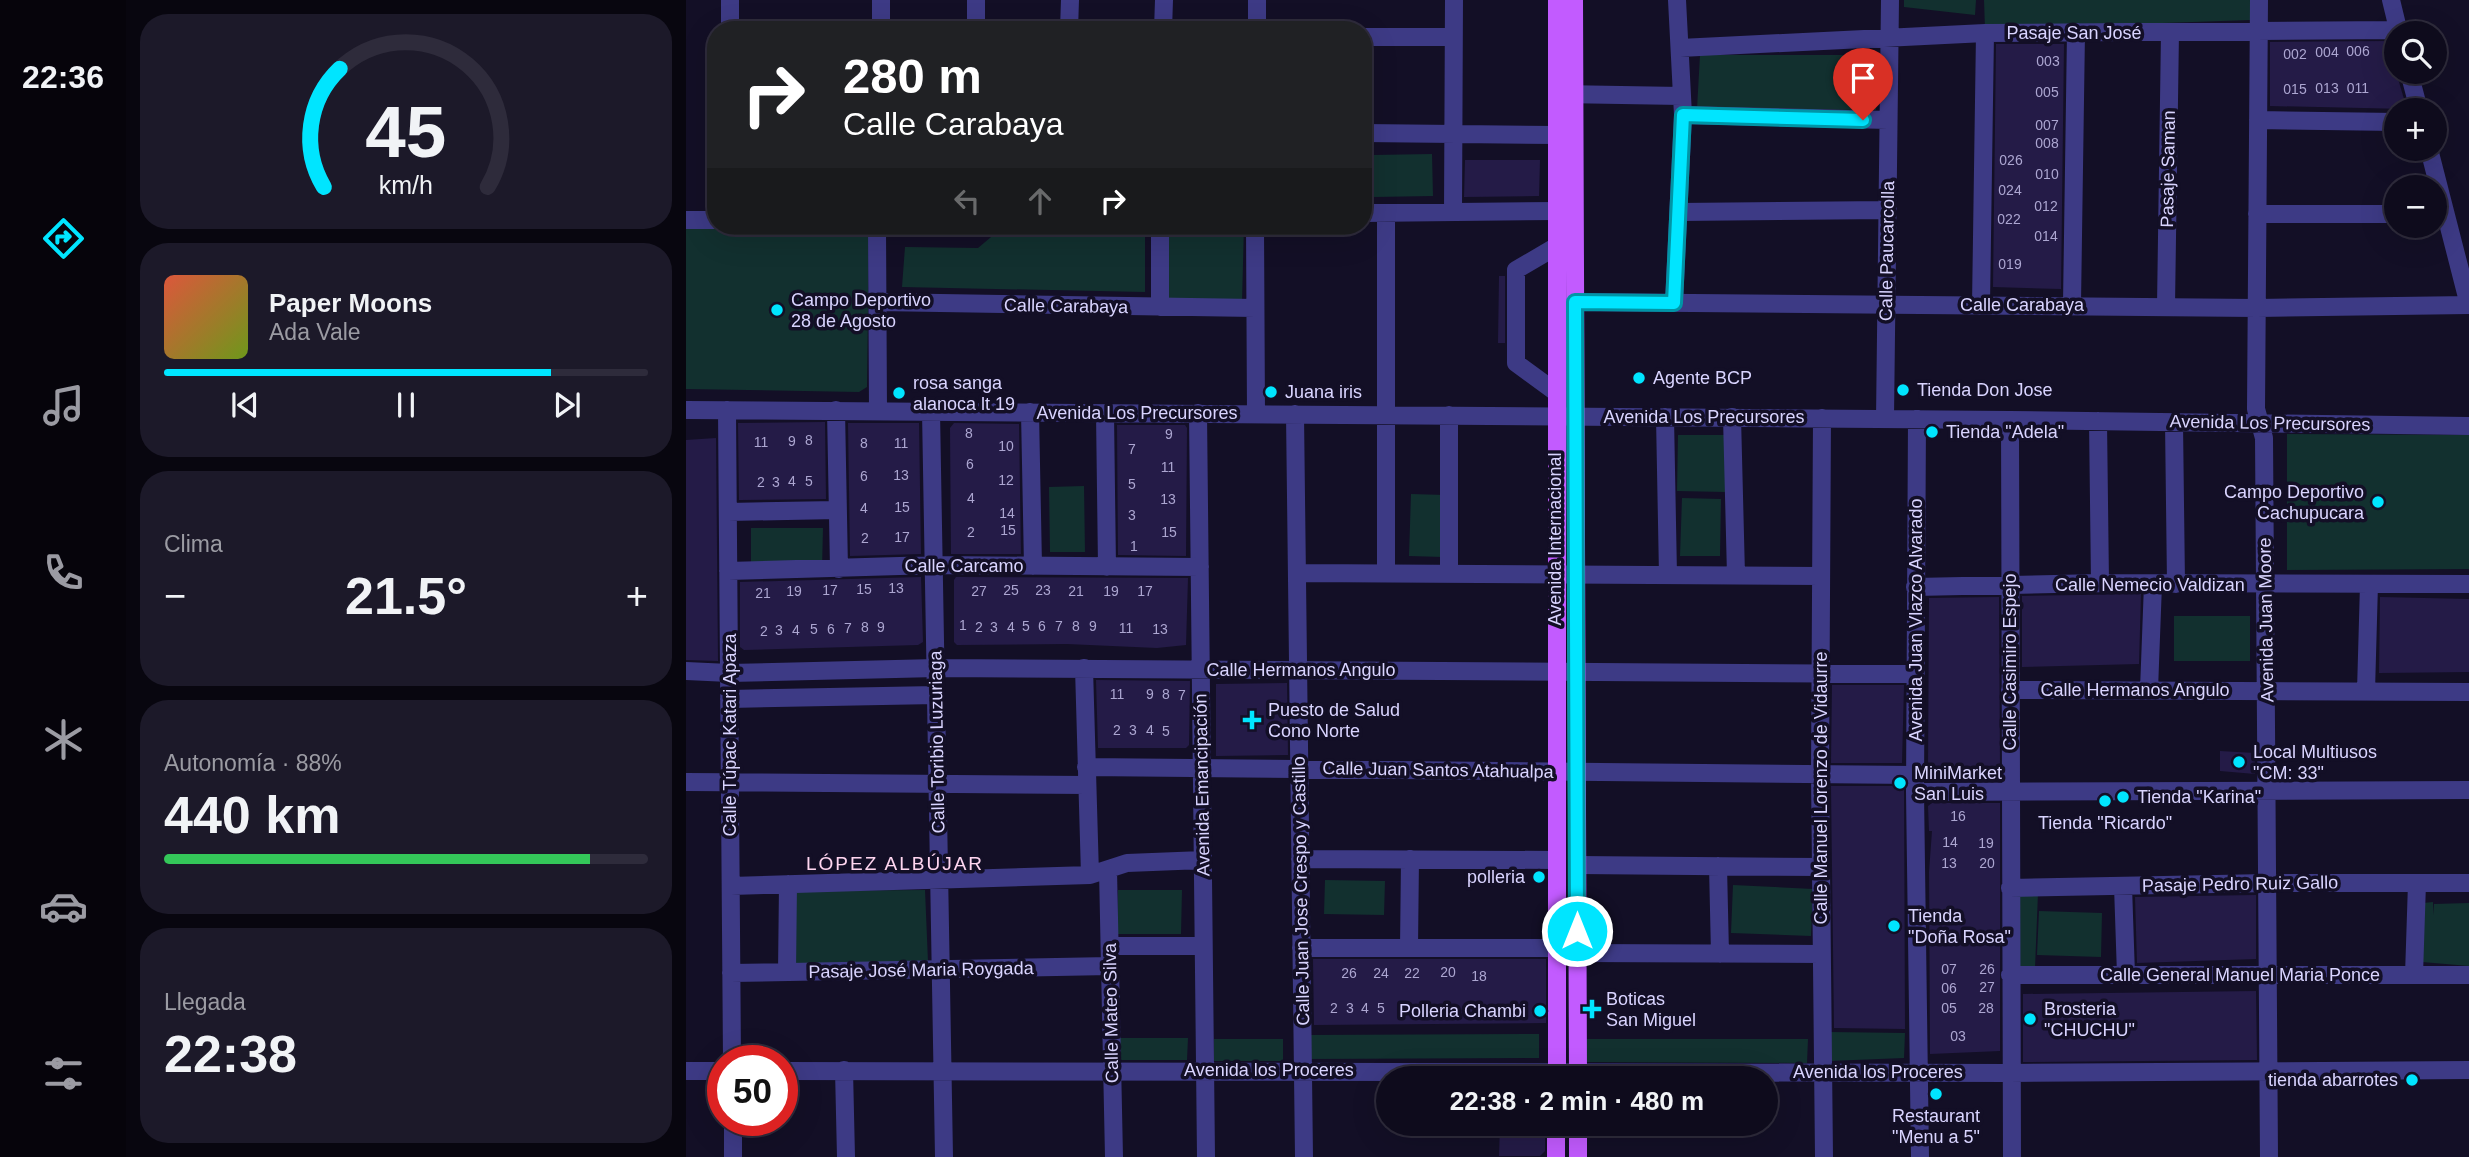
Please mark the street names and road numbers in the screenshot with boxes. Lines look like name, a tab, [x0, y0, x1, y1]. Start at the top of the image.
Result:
street label: Pasaje San José	[2006, 23, 2142, 43]
street label: Pasaje Saman	[2157, 110, 2179, 228]
street label: Calle Paucarcolla	[1876, 180, 1898, 321]
street label: Calle Carabaya	[1004, 295, 1129, 317]
street label: Calle Carabaya	[1960, 295, 2085, 315]
street label: Avenida Los Precursores	[1037, 403, 1237, 423]
street label: Avenida Los Precursores	[1604, 407, 1804, 427]
street label: Avenida Los Precursores	[2169, 411, 2371, 435]
street label: Avenida Internacional	[1545, 453, 1565, 625]
street label: Avenida Juan Vlazco Alvarado	[1906, 499, 1926, 741]
street label: Avenida Juan Moore	[2255, 537, 2277, 703]
street label: Calle Carcamo	[904, 556, 1024, 576]
street label: Calle Casimiro Espejo	[2000, 573, 2020, 751]
street label: Calle Nemecio Valdizan	[2055, 575, 2245, 595]
street label: Calle Túpac Katari Apaza	[720, 633, 740, 836]
street label: Calle Toribio Luzuriaga	[925, 649, 949, 834]
street label: Calle Manuel Lorenzo de Vidaurre	[1811, 652, 1831, 924]
street label: Calle Hermanos Angulo	[1206, 660, 1396, 680]
street label: Calle Hermanos Angulo	[2040, 680, 2230, 700]
street label: Avenida Emancipación	[1190, 693, 1214, 877]
street label: Calle Juan Jose Crespo y Castillo	[1289, 756, 1313, 1026]
street label: Calle Juan Santos Atahualpa	[1322, 758, 1555, 782]
street label: Pasaje Pedro Ruiz Gallo	[2142, 872, 2338, 896]
street label: Calle Mateo Silva	[1100, 942, 1122, 1083]
street label: Pasaje José Maria Roygada	[808, 958, 1035, 982]
street label: Calle General Manuel Maria Ponce	[2100, 965, 2380, 985]
street label: Avenida los Proceres	[1184, 1060, 1354, 1080]
street label: Avenida los Proceres	[1793, 1062, 1963, 1082]

